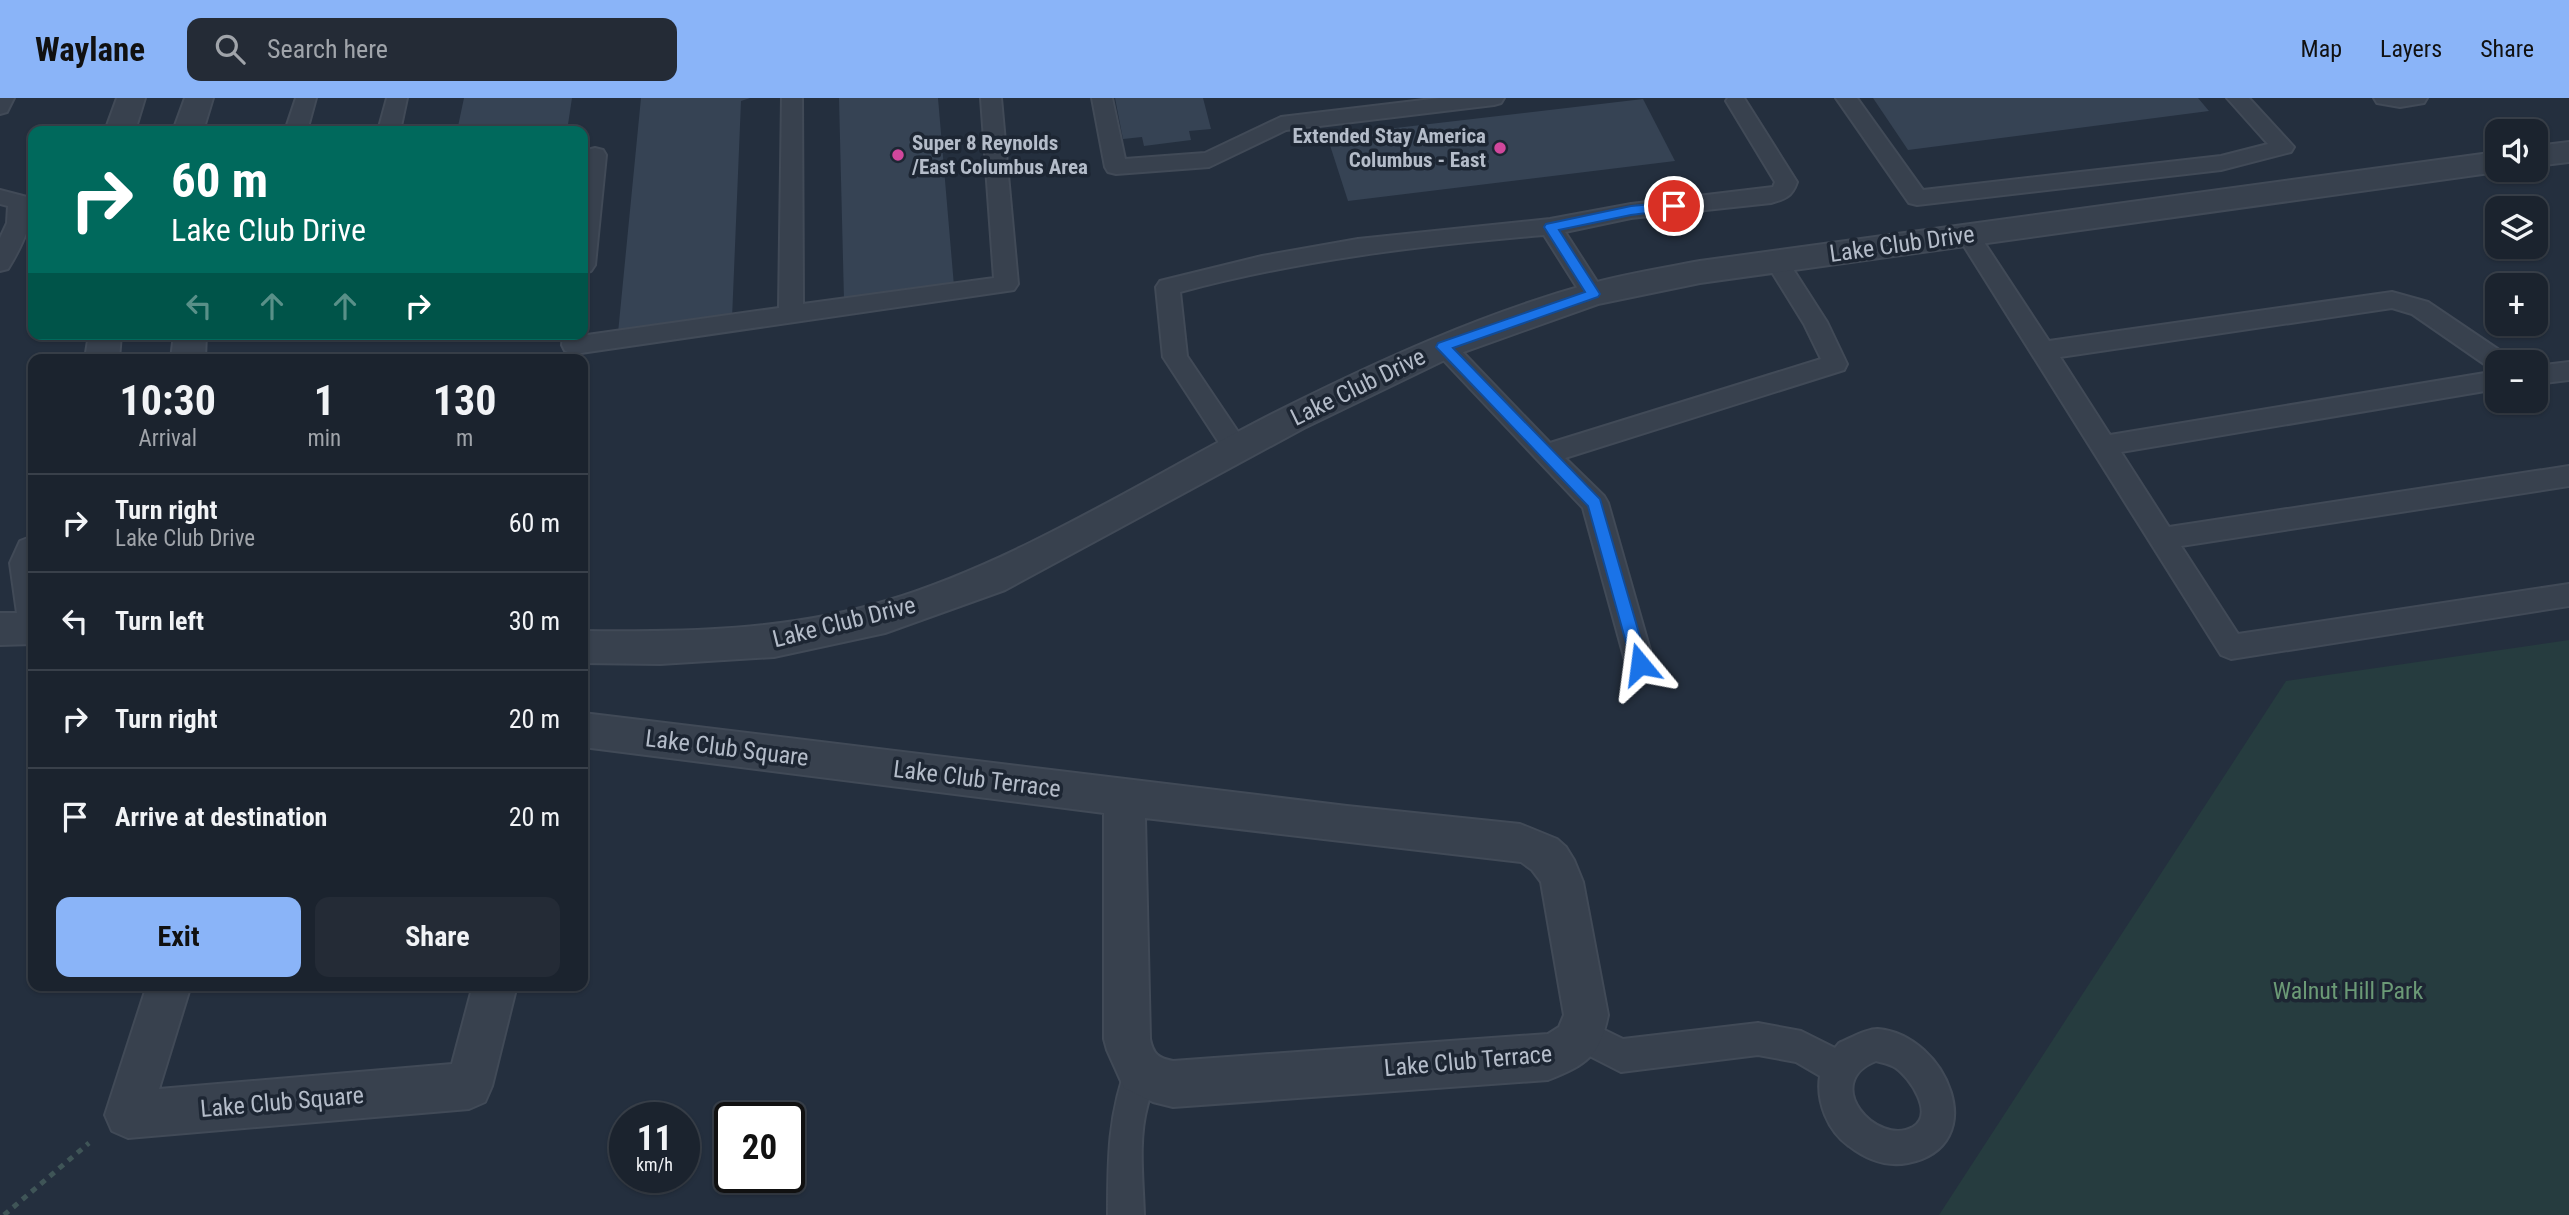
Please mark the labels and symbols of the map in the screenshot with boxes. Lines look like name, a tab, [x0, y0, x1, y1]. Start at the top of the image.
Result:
place label: Extended Stay America Columbus - East	[1292, 124, 1486, 172]
place label: Super 8 Reynolds /East Columbus Area	[911, 131, 1088, 179]
marker: Extended Stay America Columbus - East	[1492, 140, 1508, 156]
marker: Super 8 Reynolds /East Columbus Area	[890, 147, 906, 163]
pin	[1644, 176, 1704, 236]
street label: Lake Club Drive	[1828, 220, 1976, 268]
street label: Lake Club Drive	[1286, 342, 1430, 432]
street label: Lake Club Drive	[770, 591, 918, 653]
position arrow	[1603, 627, 1677, 701]
street label: Lake Club Square	[644, 724, 810, 772]
street label: Lake Club Terrace	[892, 755, 1062, 803]
park label: Walnut Hill Park	[2273, 977, 2423, 1005]
street label: Lake Club Terrace	[1383, 1040, 1553, 1082]
street label: Lake Club Square	[199, 1081, 365, 1123]
speed limit sign: 20	[714, 1102, 805, 1193]

